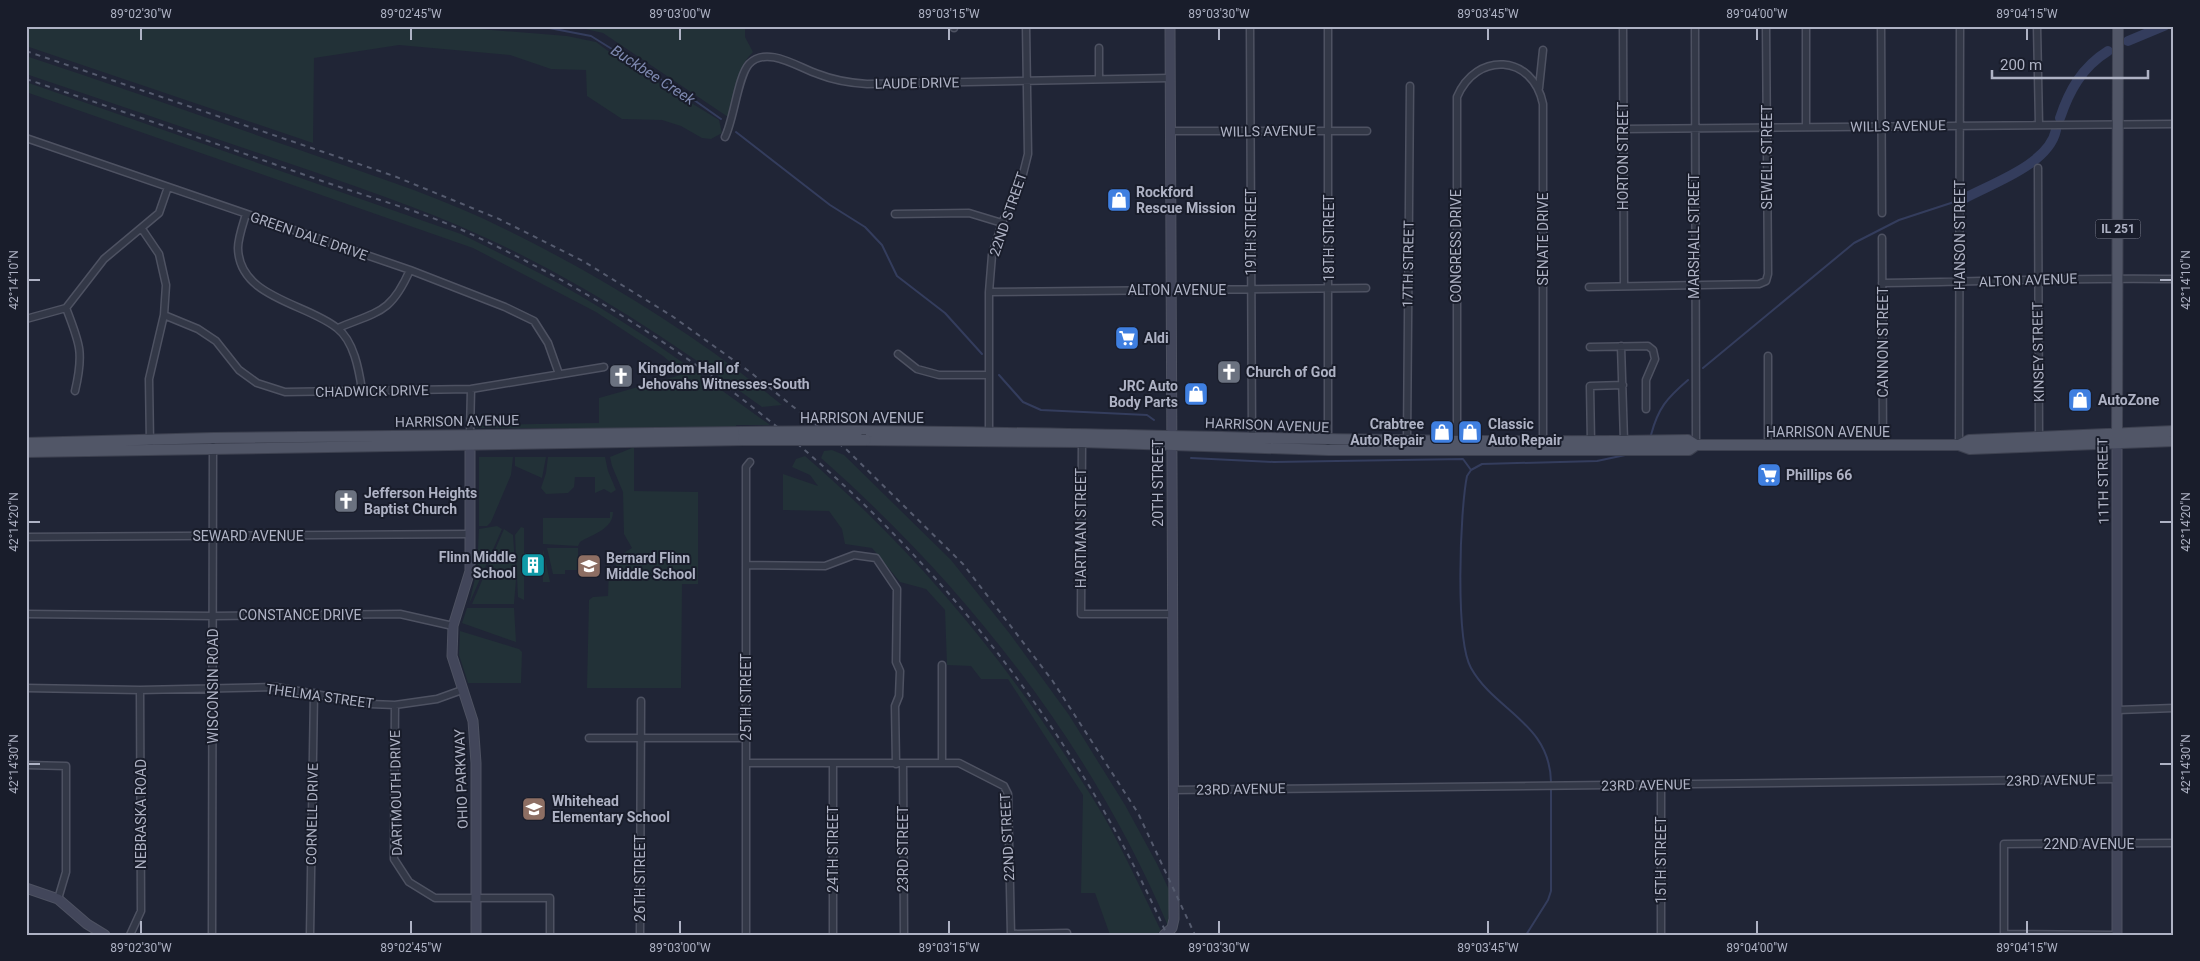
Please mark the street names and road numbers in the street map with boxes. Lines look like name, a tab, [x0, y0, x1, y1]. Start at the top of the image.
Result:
street label: LAUDE DRIVE	[874, 74, 960, 92]
street label: HORTON STREET	[1615, 101, 1631, 210]
street label: SEWELL STREET	[1759, 104, 1775, 209]
street label: WILLS AVENUE	[1850, 117, 1946, 135]
street label: WILLS AVENUE	[1220, 122, 1316, 140]
street label: 22ND STREET	[986, 169, 1030, 258]
street label: MARSHALL STREET	[1686, 172, 1702, 299]
street label: HANSON STREET	[1952, 179, 1968, 290]
street label: 19TH STREET	[1243, 188, 1259, 276]
street label: CONGRESS DRIVE	[1448, 189, 1464, 303]
street label: SENATE DRIVE	[1535, 193, 1551, 285]
street label: 18TH STREET	[1321, 194, 1337, 282]
street label: GREEN DALE DRIVE	[248, 208, 370, 264]
street label: 17TH STREET	[1399, 220, 1417, 308]
road number: IL 251	[2096, 220, 2140, 238]
street label: ALTON AVENUE	[1979, 270, 2078, 290]
street label: ALTON AVENUE	[1128, 282, 1226, 298]
street label: CANNON STREET	[1875, 286, 1891, 398]
street label: KINSEY STREET	[2029, 301, 2047, 402]
street label: CHADWICK DRIVE	[315, 382, 429, 400]
street label: HARRISON AVENUE	[800, 410, 924, 426]
street label: HARRISON AVENUE	[395, 412, 519, 430]
street label: HARRISON AVENUE	[1205, 415, 1329, 435]
street label: HARRISON AVENUE	[1766, 424, 1890, 440]
street label: 11TH STREET	[2094, 437, 2112, 525]
street label: 20TH STREET	[1150, 439, 1166, 527]
street label: HARTMAN STREET	[1073, 467, 1089, 588]
street label: SEWARD AVENUE	[192, 528, 304, 544]
street label: CONSTANCE DRIVE	[238, 607, 362, 623]
street label: WISCONSIN ROAD	[205, 628, 221, 744]
street label: 25TH STREET	[738, 653, 754, 741]
street label: THELMA STREET	[265, 681, 375, 712]
street label: OHIO PARKWAY	[451, 728, 471, 829]
street label: DARTMOUTH DRIVE	[387, 730, 405, 856]
street label: NEBRASKA ROAD	[133, 759, 149, 869]
street label: CORNELL DRIVE	[303, 763, 321, 865]
street label: 23RD AVENUE	[2006, 771, 2096, 789]
street label: 23RD AVENUE	[1601, 776, 1691, 794]
street label: 23RD AVENUE	[1196, 780, 1286, 798]
street label: 22ND STREET	[997, 792, 1017, 881]
street label: 24TH STREET	[825, 805, 841, 893]
street label: 23RD STREET	[895, 805, 911, 892]
street label: 15TH STREET	[1653, 816, 1669, 904]
street label: 26TH STREET	[632, 834, 648, 922]
street label: 22ND AVENUE	[2044, 836, 2134, 852]

